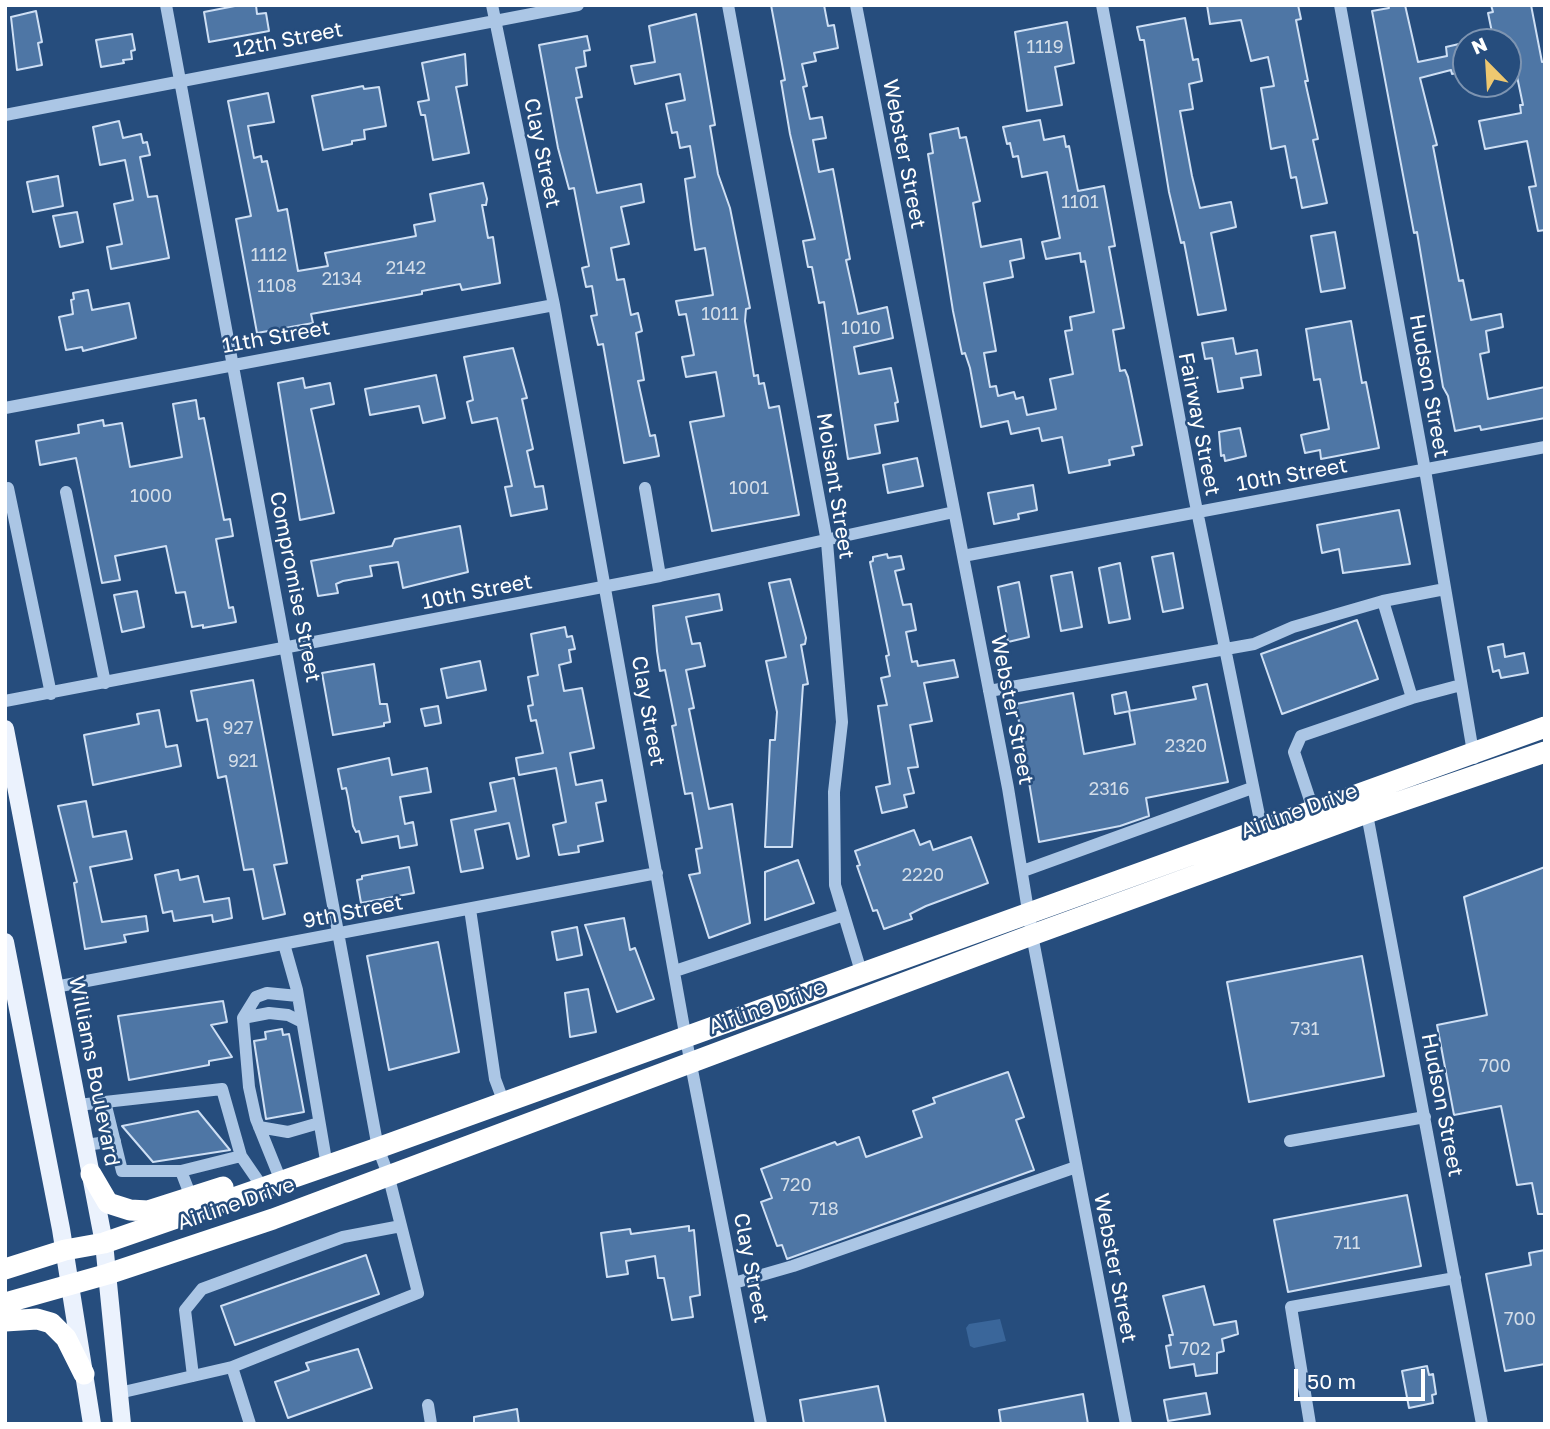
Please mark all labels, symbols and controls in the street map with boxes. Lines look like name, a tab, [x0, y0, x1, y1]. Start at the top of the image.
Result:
street label: 12th Street	[231, 17, 345, 63]
north arrow	[1452, 28, 1522, 98]
text: N	[1468, 32, 1490, 59]
house number: 1119	[1026, 36, 1064, 58]
street label: Webster Street	[877, 77, 931, 231]
street label: Clay Street	[518, 96, 566, 210]
house number: 1101	[1061, 191, 1099, 213]
house number: 1112	[251, 244, 287, 266]
house number: 2142	[386, 257, 426, 279]
house number: 2134	[322, 268, 362, 290]
house number: 1108	[257, 275, 297, 297]
house number: 1011	[701, 303, 739, 325]
street label: Hudson Street	[1404, 312, 1454, 460]
street label: 11th Street	[220, 315, 332, 359]
house number: 1010	[841, 317, 881, 339]
street label: Fairway Street	[1173, 350, 1225, 498]
street label: Moisant Street	[811, 411, 859, 561]
street label: 10th Street	[1235, 453, 1349, 497]
house number: 1001	[729, 477, 769, 499]
house number: 1000	[130, 485, 172, 507]
street label: Compromise Street	[264, 489, 326, 685]
street label: 10th Street	[420, 569, 534, 615]
street label: Webster Street	[985, 633, 1039, 787]
street label: Clay Street	[626, 654, 670, 768]
house number: 927	[223, 717, 253, 739]
house number: 2320	[1165, 735, 1207, 757]
house number: 921	[228, 750, 258, 772]
house number: 2316	[1089, 778, 1129, 800]
street label: Airline Drive	[1237, 778, 1361, 844]
house number: 2220	[902, 864, 944, 886]
street label: 9th Street	[301, 890, 405, 934]
street label: Williams Boulevard	[63, 974, 125, 1168]
street label: Airline Drive	[705, 974, 829, 1040]
house number: 731	[1291, 1018, 1319, 1040]
street label: Hudson Street	[1416, 1031, 1468, 1179]
house number: 700	[1479, 1055, 1511, 1077]
street label: Airline Drive	[174, 1172, 298, 1236]
house number: 720	[780, 1174, 812, 1196]
street label: Webster Street	[1088, 1191, 1142, 1345]
house number: 718	[809, 1198, 839, 1220]
street label: Clay Street	[728, 1211, 774, 1325]
house number: 711	[1334, 1232, 1360, 1254]
house number: 700	[1504, 1308, 1536, 1330]
house number: 702	[1179, 1338, 1211, 1360]
scale bar	[1298, 1356, 1429, 1400]
text: 50 m	[1307, 1368, 1356, 1394]

